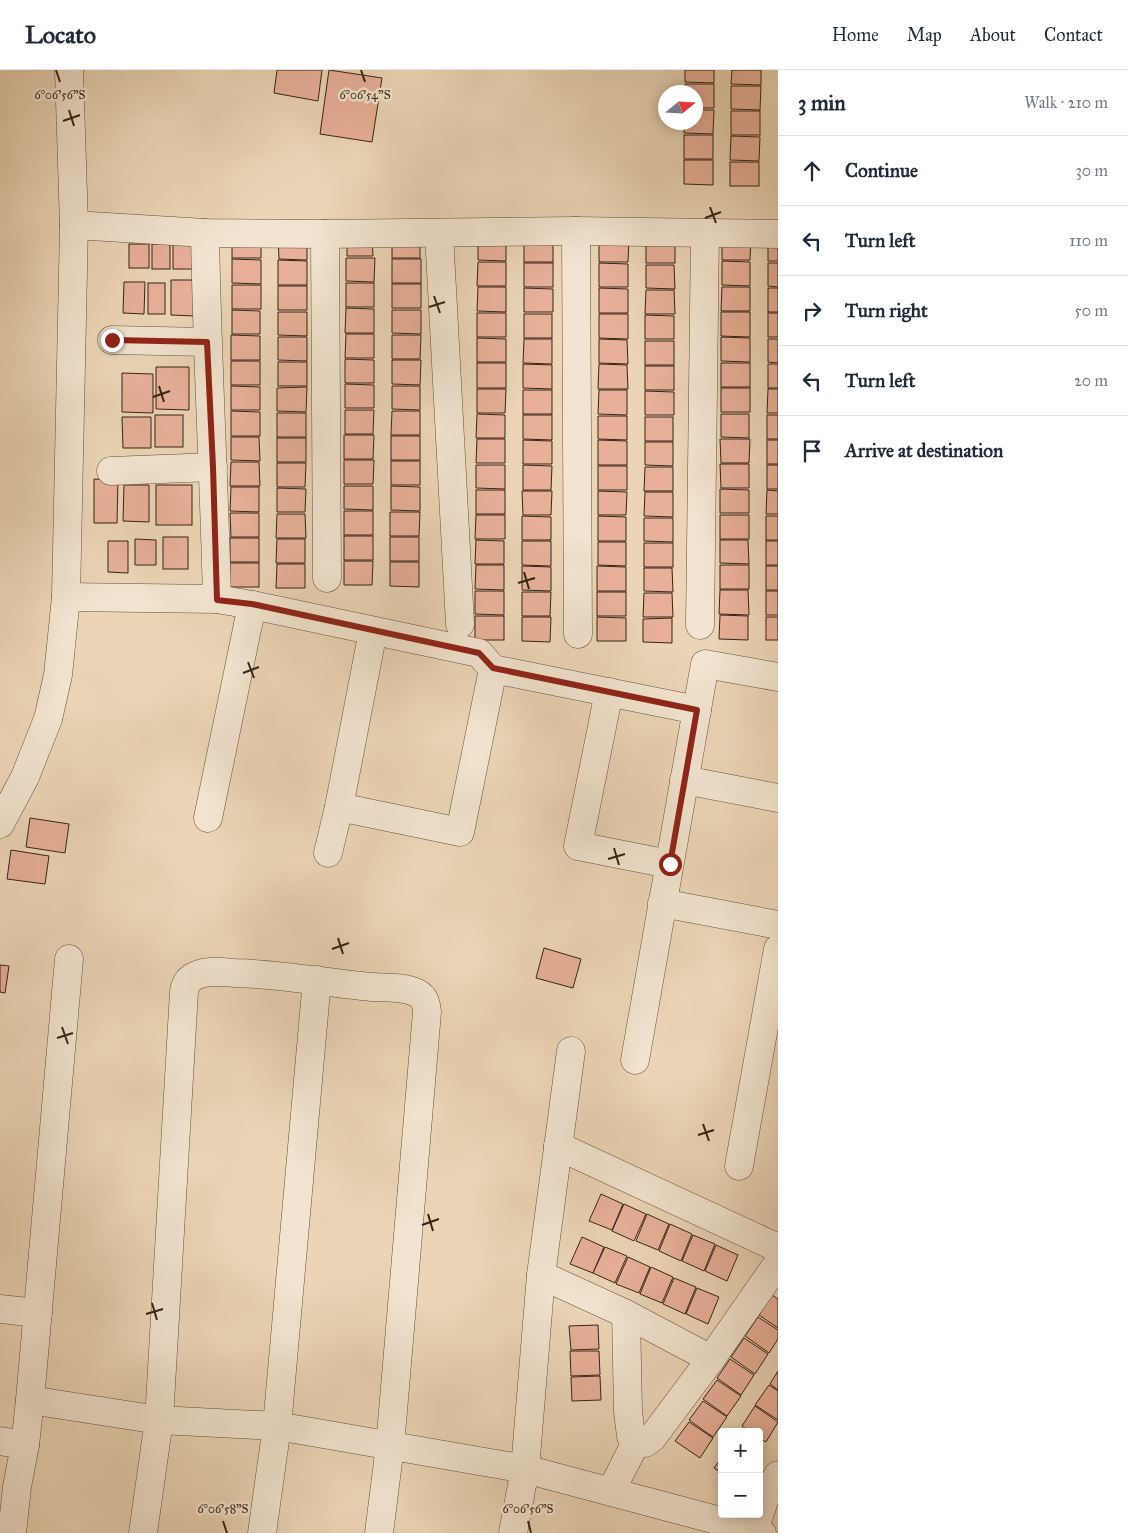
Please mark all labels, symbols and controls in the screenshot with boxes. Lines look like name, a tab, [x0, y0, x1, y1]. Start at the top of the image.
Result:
text: Locato	[25, 20, 96, 50]
text: Home	[832, 24, 879, 46]
text: Map	[907, 24, 942, 46]
text: About	[970, 24, 1016, 46]
text: Contact	[1044, 24, 1103, 46]
north arrow	[658, 85, 703, 130]
text: 6°06'56"S	[35, 88, 86, 102]
text: 6°06'54"S	[339, 88, 391, 102]
text: 3 min	[798, 90, 846, 116]
text: Walk · 210 m	[1024, 93, 1108, 112]
icon: ahead	[798, 157, 826, 185]
text: Continue	[845, 159, 918, 182]
text: 30 m	[1075, 161, 1108, 180]
icon: left	[798, 227, 826, 255]
text: Turn left	[845, 229, 915, 252]
text: 110 m	[1069, 231, 1108, 250]
icon: right	[798, 297, 826, 325]
text: Turn right	[845, 299, 928, 322]
text: 50 m	[1074, 301, 1108, 320]
route end	[101, 329, 124, 352]
icon: left	[798, 367, 826, 395]
text: Turn left	[845, 369, 915, 392]
text: 20 m	[1074, 371, 1108, 390]
icon: arrive	[798, 437, 826, 465]
text: Arrive at destination	[845, 439, 1003, 462]
route start	[659, 853, 682, 876]
map controls	[718, 1428, 763, 1518]
button: +	[718, 1428, 763, 1473]
button: −	[718, 1473, 763, 1518]
text: 6°06'58"S	[197, 1502, 249, 1516]
text: 6°06'56"S	[503, 1502, 554, 1516]

